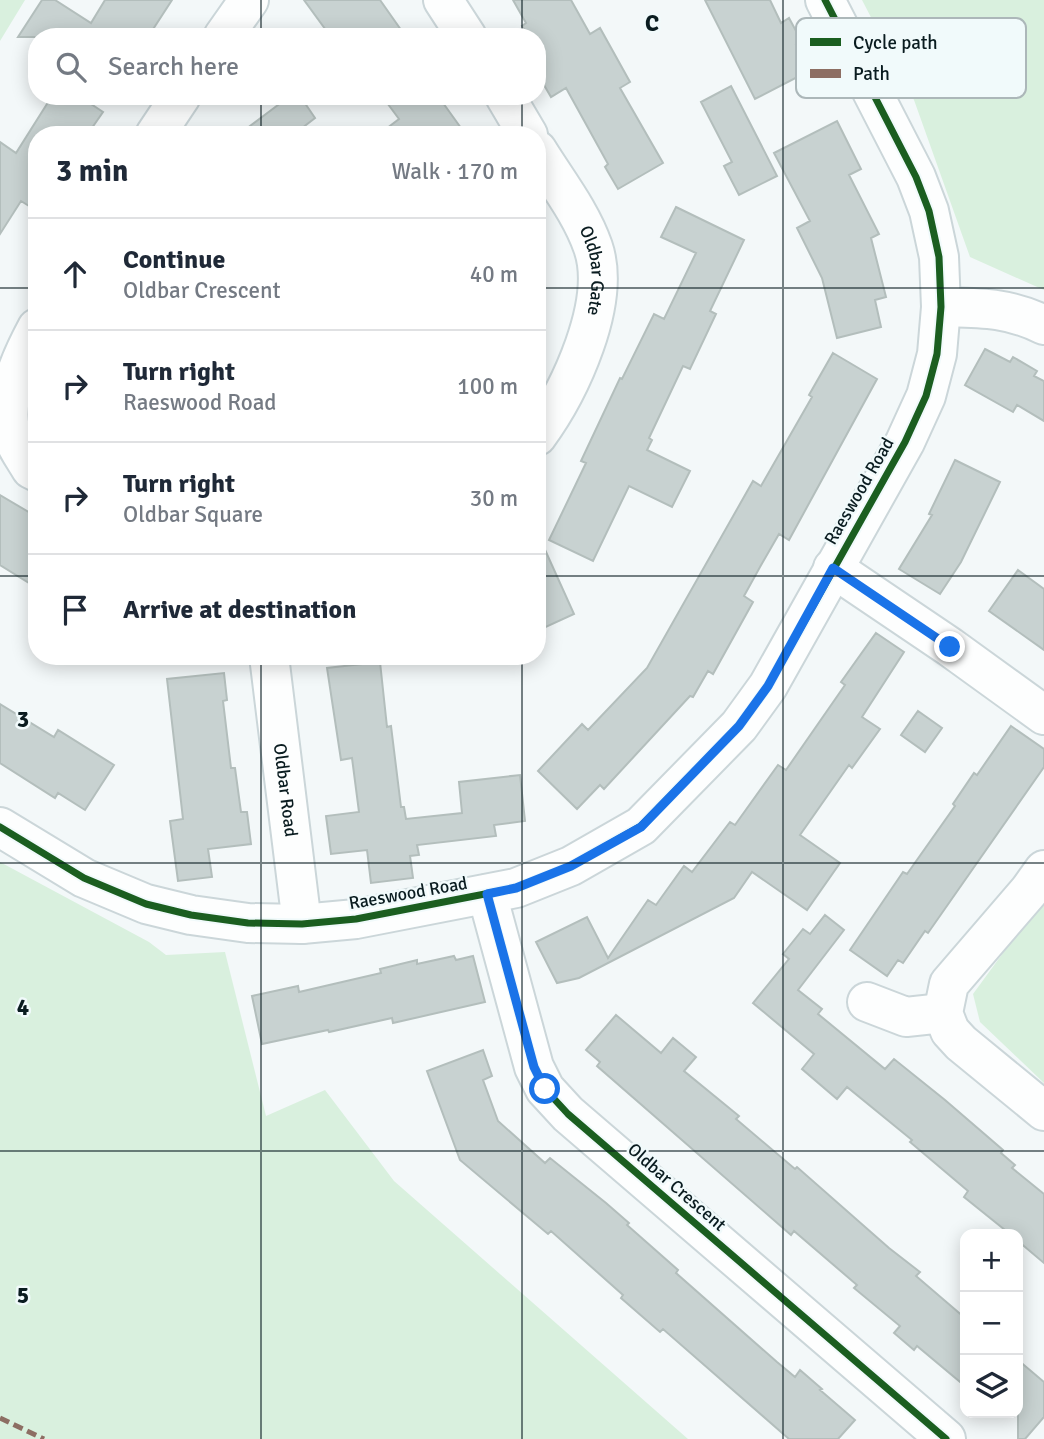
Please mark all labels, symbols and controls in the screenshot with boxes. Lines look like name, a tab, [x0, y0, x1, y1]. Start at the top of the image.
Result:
text: C	[645, 9, 659, 38]
legend	[796, 18, 1026, 98]
search box	[28, 28, 546, 105]
text: Cycle path	[853, 31, 938, 55]
icon: search	[52, 48, 90, 86]
text: Search here	[108, 51, 239, 83]
text: Path	[853, 62, 890, 86]
text: 3 min	[56, 153, 128, 190]
text: Walk · 170 m	[392, 157, 518, 186]
street label: Oldbar Gate	[575, 222, 609, 318]
text: Continue	[123, 244, 225, 276]
icon: ahead	[56, 255, 94, 293]
text: 40 m	[470, 260, 518, 289]
text: Oldbar Crescent	[123, 276, 281, 305]
text: Turn right	[123, 356, 235, 388]
icon: right	[56, 367, 94, 405]
text: 100 m	[457, 372, 518, 401]
text: Raeswood Road	[123, 388, 277, 417]
street label: Raeswood Road	[819, 433, 899, 549]
text: Turn right	[123, 468, 235, 500]
icon: right	[56, 479, 94, 517]
text: 30 m	[470, 484, 518, 513]
text: Oldbar Square	[123, 500, 263, 529]
icon: arrive	[56, 591, 94, 629]
text: Arrive at destination	[123, 594, 356, 626]
route end	[934, 631, 965, 662]
text: 3	[17, 705, 29, 734]
street label: Oldbar Road	[269, 742, 302, 838]
street label: Raeswood Road	[347, 872, 469, 914]
text: 4	[17, 993, 29, 1022]
route start	[529, 1073, 560, 1104]
street label: Oldbar Crescent	[623, 1138, 731, 1236]
map controls	[960, 1229, 1023, 1418]
button: +	[960, 1229, 1023, 1292]
text: 5	[17, 1281, 29, 1310]
button: −	[960, 1292, 1023, 1355]
button: layers	[960, 1355, 1023, 1418]

